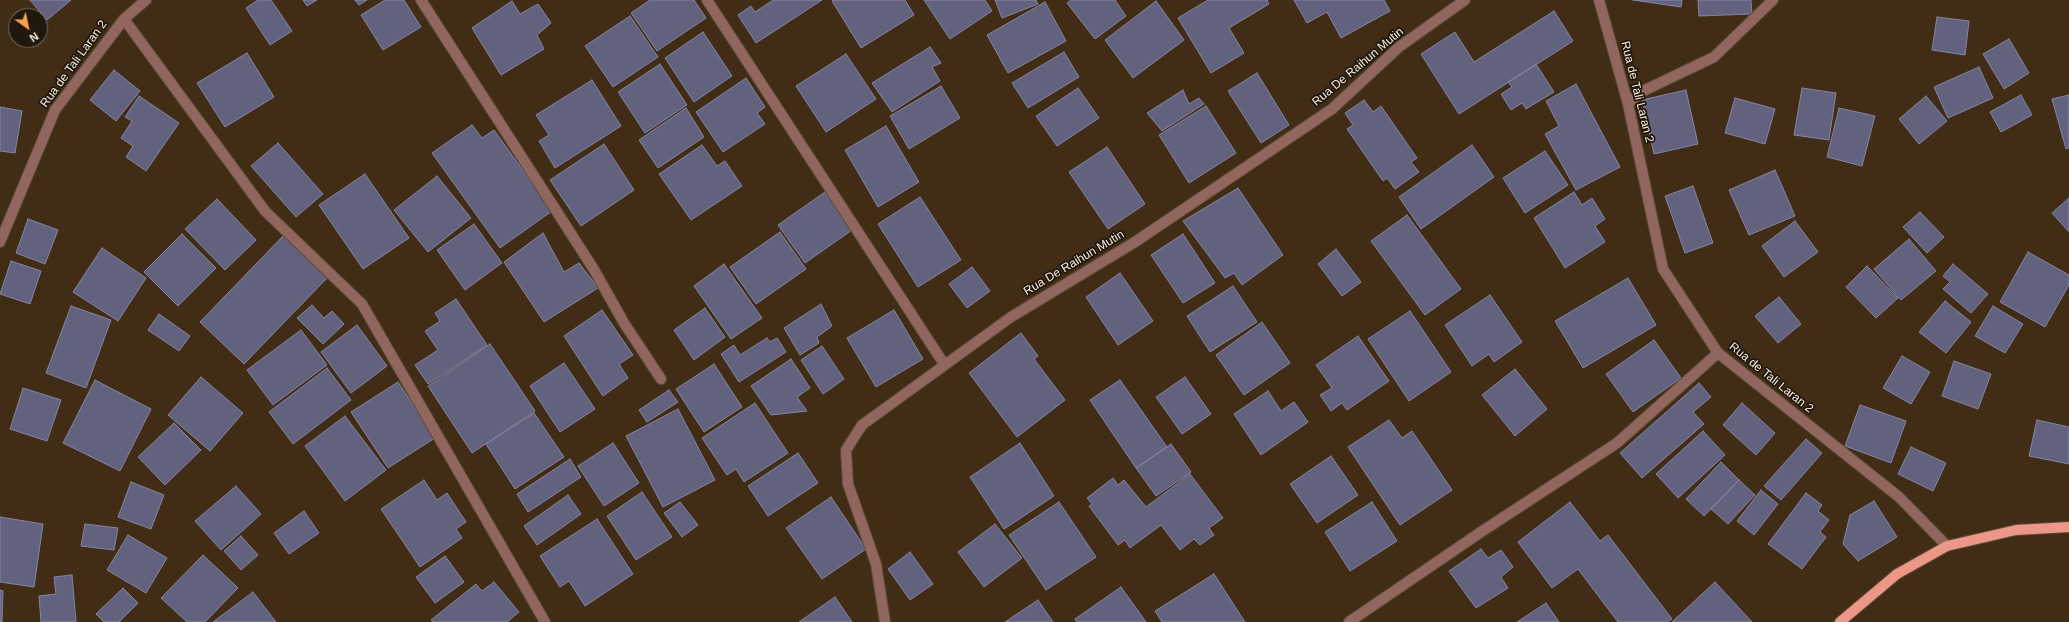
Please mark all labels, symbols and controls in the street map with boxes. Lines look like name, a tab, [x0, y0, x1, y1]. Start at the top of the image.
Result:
north arrow	[8, 8, 48, 48]
street label: Rua de Tali Laran 2	[38, 18, 110, 110]
street label: Rua De Raihun Mutin	[1309, 25, 1407, 109]
text: N	[27, 30, 41, 44]
street label: Rua de Tali Laran 2	[1617, 40, 1657, 144]
street label: Rua De Raihun Mutin	[1021, 227, 1127, 299]
street label: Rua de Tali Laran 2	[1726, 340, 1816, 416]

